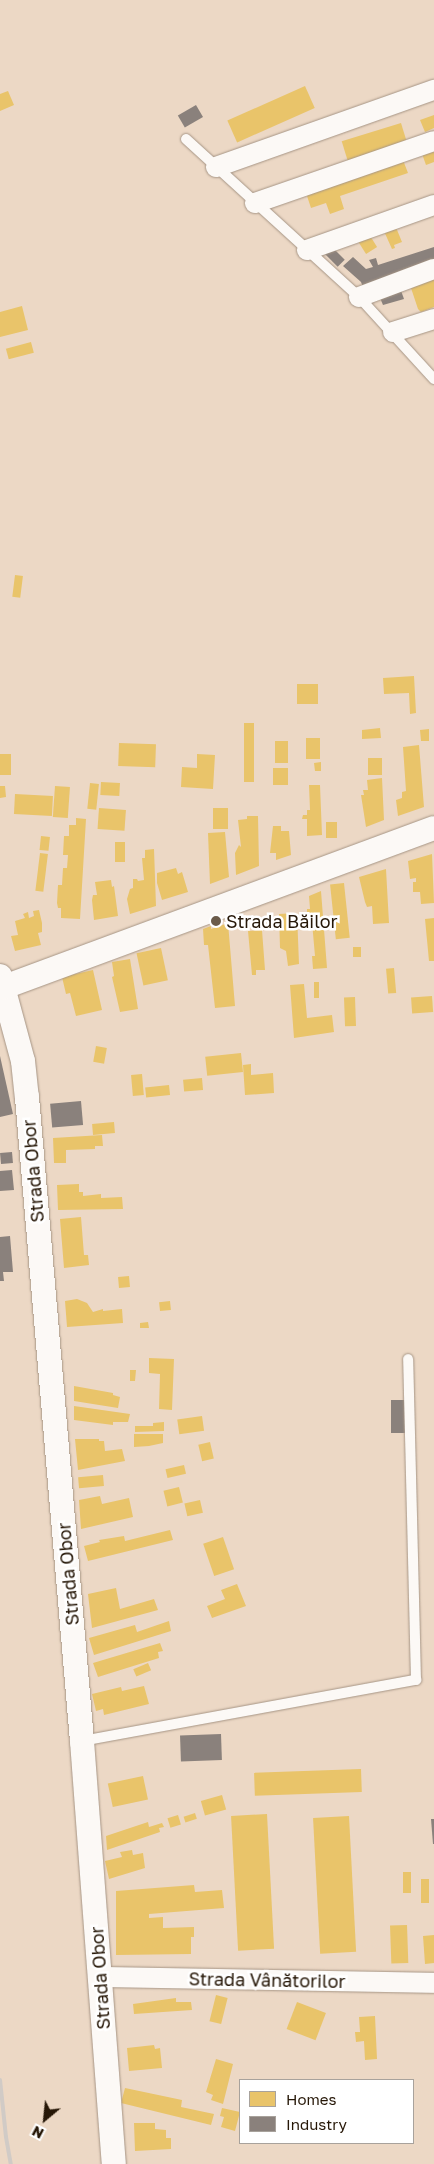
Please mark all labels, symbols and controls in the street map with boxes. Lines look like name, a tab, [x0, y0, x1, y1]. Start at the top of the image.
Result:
place label: Strada Băilor	[226, 910, 338, 932]
marker: Strada Băilor	[210, 915, 222, 927]
street label: Strada Obor	[18, 1119, 48, 1223]
street label: Strada Obor	[53, 1522, 83, 1626]
street label: Strada Obor	[86, 1926, 114, 2030]
street label: Strada Vânătorilor	[188, 1968, 346, 1992]
legend	[239, 2079, 414, 2144]
text: Homes	[286, 2090, 336, 2108]
north arrow	[20, 2094, 70, 2144]
text: Industry	[286, 2115, 347, 2133]
text: N	[29, 2123, 46, 2143]

